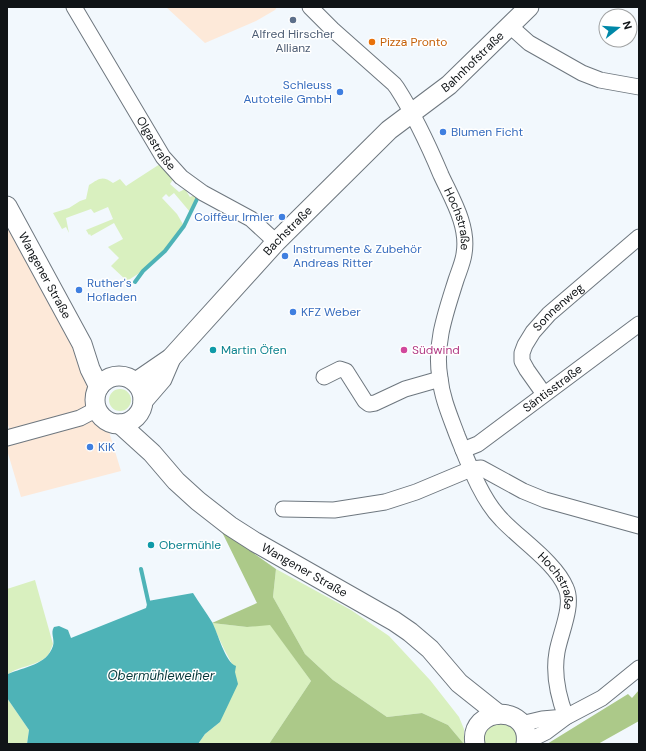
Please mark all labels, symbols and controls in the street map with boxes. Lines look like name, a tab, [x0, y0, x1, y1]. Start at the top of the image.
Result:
north arrow	[598, 8, 638, 48]
marker: Alfred Hirscher Allianz	[288, 15, 298, 25]
text: N	[620, 19, 635, 31]
place label: Alfred Hirscher Allianz	[251, 26, 335, 56]
street label: Bahnhofstraße	[438, 28, 508, 96]
place label: Pizza Pronto	[380, 34, 447, 50]
marker: Pizza Pronto	[367, 37, 377, 47]
place label: Schleuss Autoteile GmbH	[243, 77, 332, 107]
marker: Schleuss Autoteile GmbH	[335, 87, 345, 97]
street label: Olgastraße	[133, 113, 179, 174]
place label: Blumen Ficht	[451, 124, 523, 140]
marker: Blumen Ficht	[438, 127, 448, 137]
street label: Hochstraße	[440, 185, 473, 251]
street label: Bachstraße	[260, 202, 316, 259]
place label: Coiffeur Irmler	[194, 209, 275, 225]
marker: Coiffeur Irmler	[277, 212, 287, 222]
street label: Wangener Straße	[15, 229, 75, 322]
place label: Instrumente & Zubehör Andreas Ritter	[293, 241, 422, 271]
marker: Instrumente & Zubehör Andreas Ritter	[280, 251, 290, 261]
place label: Ruther's Hofladen	[87, 275, 137, 305]
street label: Sonnenweg	[529, 280, 587, 335]
marker: Ruther's Hofladen	[74, 285, 84, 295]
place label: KFZ Weber	[301, 304, 361, 320]
marker: KFZ Weber	[288, 307, 298, 317]
place label: Martin Öfen	[221, 342, 287, 358]
place label: Südwind	[412, 342, 460, 358]
marker: Martin Öfen	[208, 345, 218, 355]
marker: Südwind	[399, 345, 409, 355]
street label: Säntisstraße	[520, 361, 585, 416]
place label: KiK	[98, 439, 115, 455]
marker: KiK	[85, 442, 95, 452]
place label: Obermühle	[159, 537, 221, 553]
street label: Wangener Straße	[259, 539, 350, 601]
marker: Obermühle	[146, 540, 156, 550]
street label: Hochstraße	[534, 549, 577, 611]
water label: Obermühleweiher	[107, 667, 216, 684]

